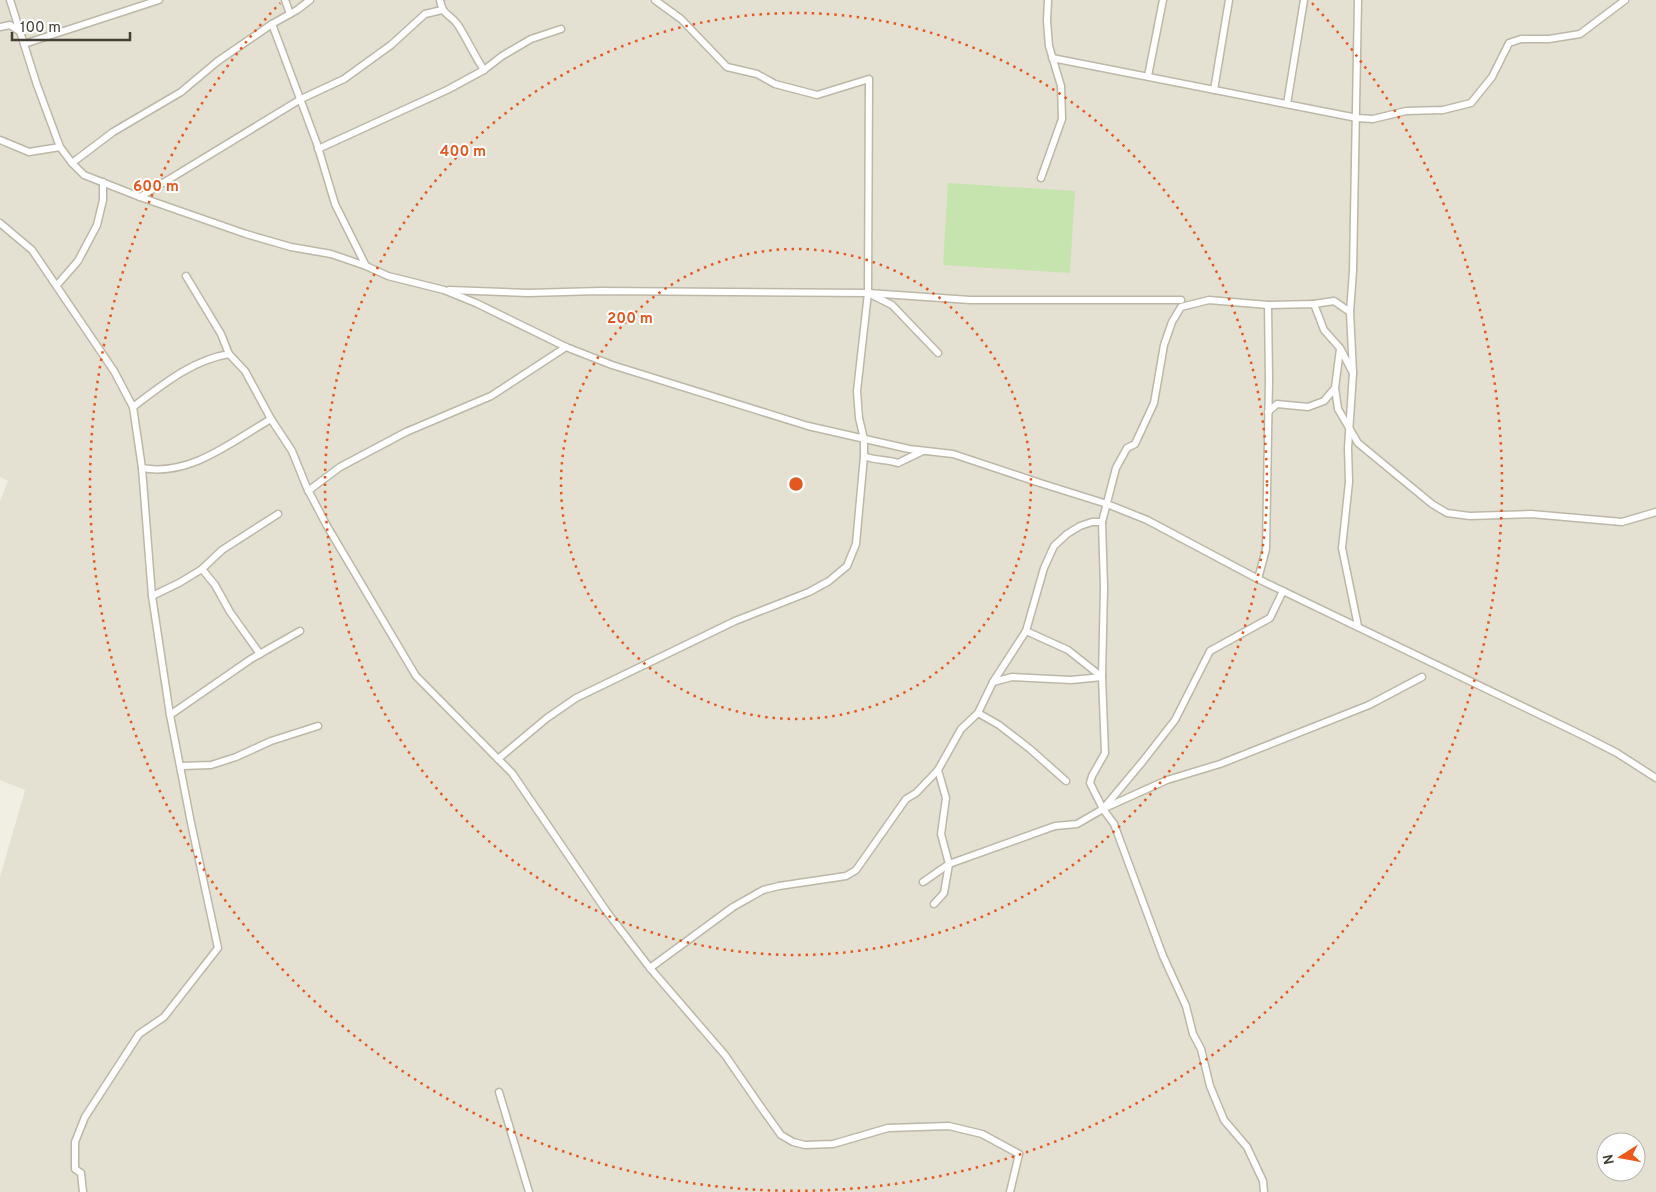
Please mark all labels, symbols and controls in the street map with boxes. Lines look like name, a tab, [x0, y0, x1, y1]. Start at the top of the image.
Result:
scale bar	[12, 10, 130, 42]
text: 100 m	[20, 19, 61, 38]
text: 400 m	[440, 143, 486, 162]
text: 600 m	[133, 178, 179, 197]
text: 200 m	[607, 310, 653, 329]
centre of rings	[787, 475, 805, 493]
north arrow	[1596, 1132, 1646, 1182]
text: N	[1600, 1153, 1619, 1166]

